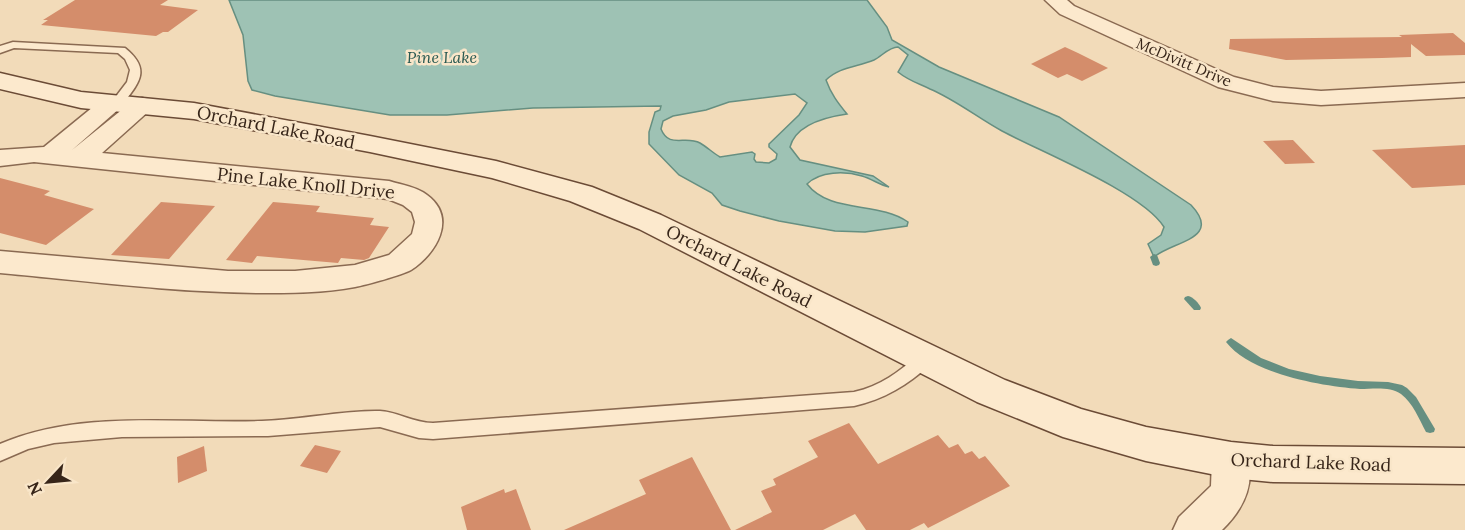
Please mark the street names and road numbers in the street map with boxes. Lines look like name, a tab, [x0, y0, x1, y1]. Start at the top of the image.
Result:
street label: McDivitt Drive	[1133, 33, 1235, 91]
street label: Orchard Lake Road	[195, 100, 357, 154]
street label: Pine Lake Knoll Drive	[216, 162, 396, 204]
street label: Orchard Lake Road	[662, 219, 816, 313]
street label: Orchard Lake Road	[1230, 448, 1392, 476]

